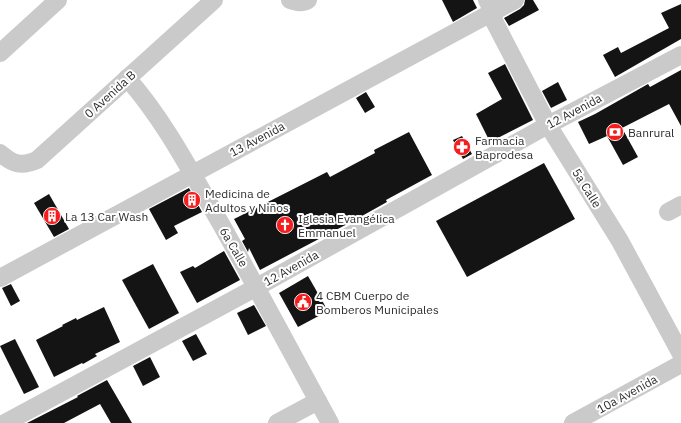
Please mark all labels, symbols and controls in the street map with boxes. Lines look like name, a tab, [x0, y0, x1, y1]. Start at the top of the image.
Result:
street label: 0 Avenida B	[81, 67, 139, 121]
street label: 12 Avenida	[544, 90, 605, 132]
street label: 13 Avenida	[227, 118, 288, 160]
bank icon: Banrural	[605, 122, 625, 142]
place label: Banrural	[628, 125, 674, 140]
place label: Farmacia Baprodesa	[475, 133, 534, 162]
pharmacy icon: Farmacia Baprodesa	[452, 137, 472, 157]
street label: 5a Calle	[569, 166, 605, 211]
place label: Medicina de Adultos y Niños	[205, 186, 289, 215]
building icon: Medicina de Adultos y Niños	[182, 190, 202, 210]
building icon: La 13 Car Wash	[42, 206, 62, 226]
place label: La 13 Car Wash	[65, 209, 148, 224]
place label: Iglesia Evangélica Emmanuel	[298, 211, 395, 240]
church icon: Iglesia Evangélica Emmanuel	[275, 215, 295, 235]
street label: 6a Calle	[217, 224, 252, 270]
street label: 12 Avenida	[261, 247, 322, 289]
place label: 4 CBM Cuerpo de Bomberos Municipales	[316, 288, 439, 317]
public building icon: 4 CBM Cuerpo de Bomberos Municipales	[293, 292, 313, 312]
street label: 10a Avenida	[594, 371, 660, 417]

